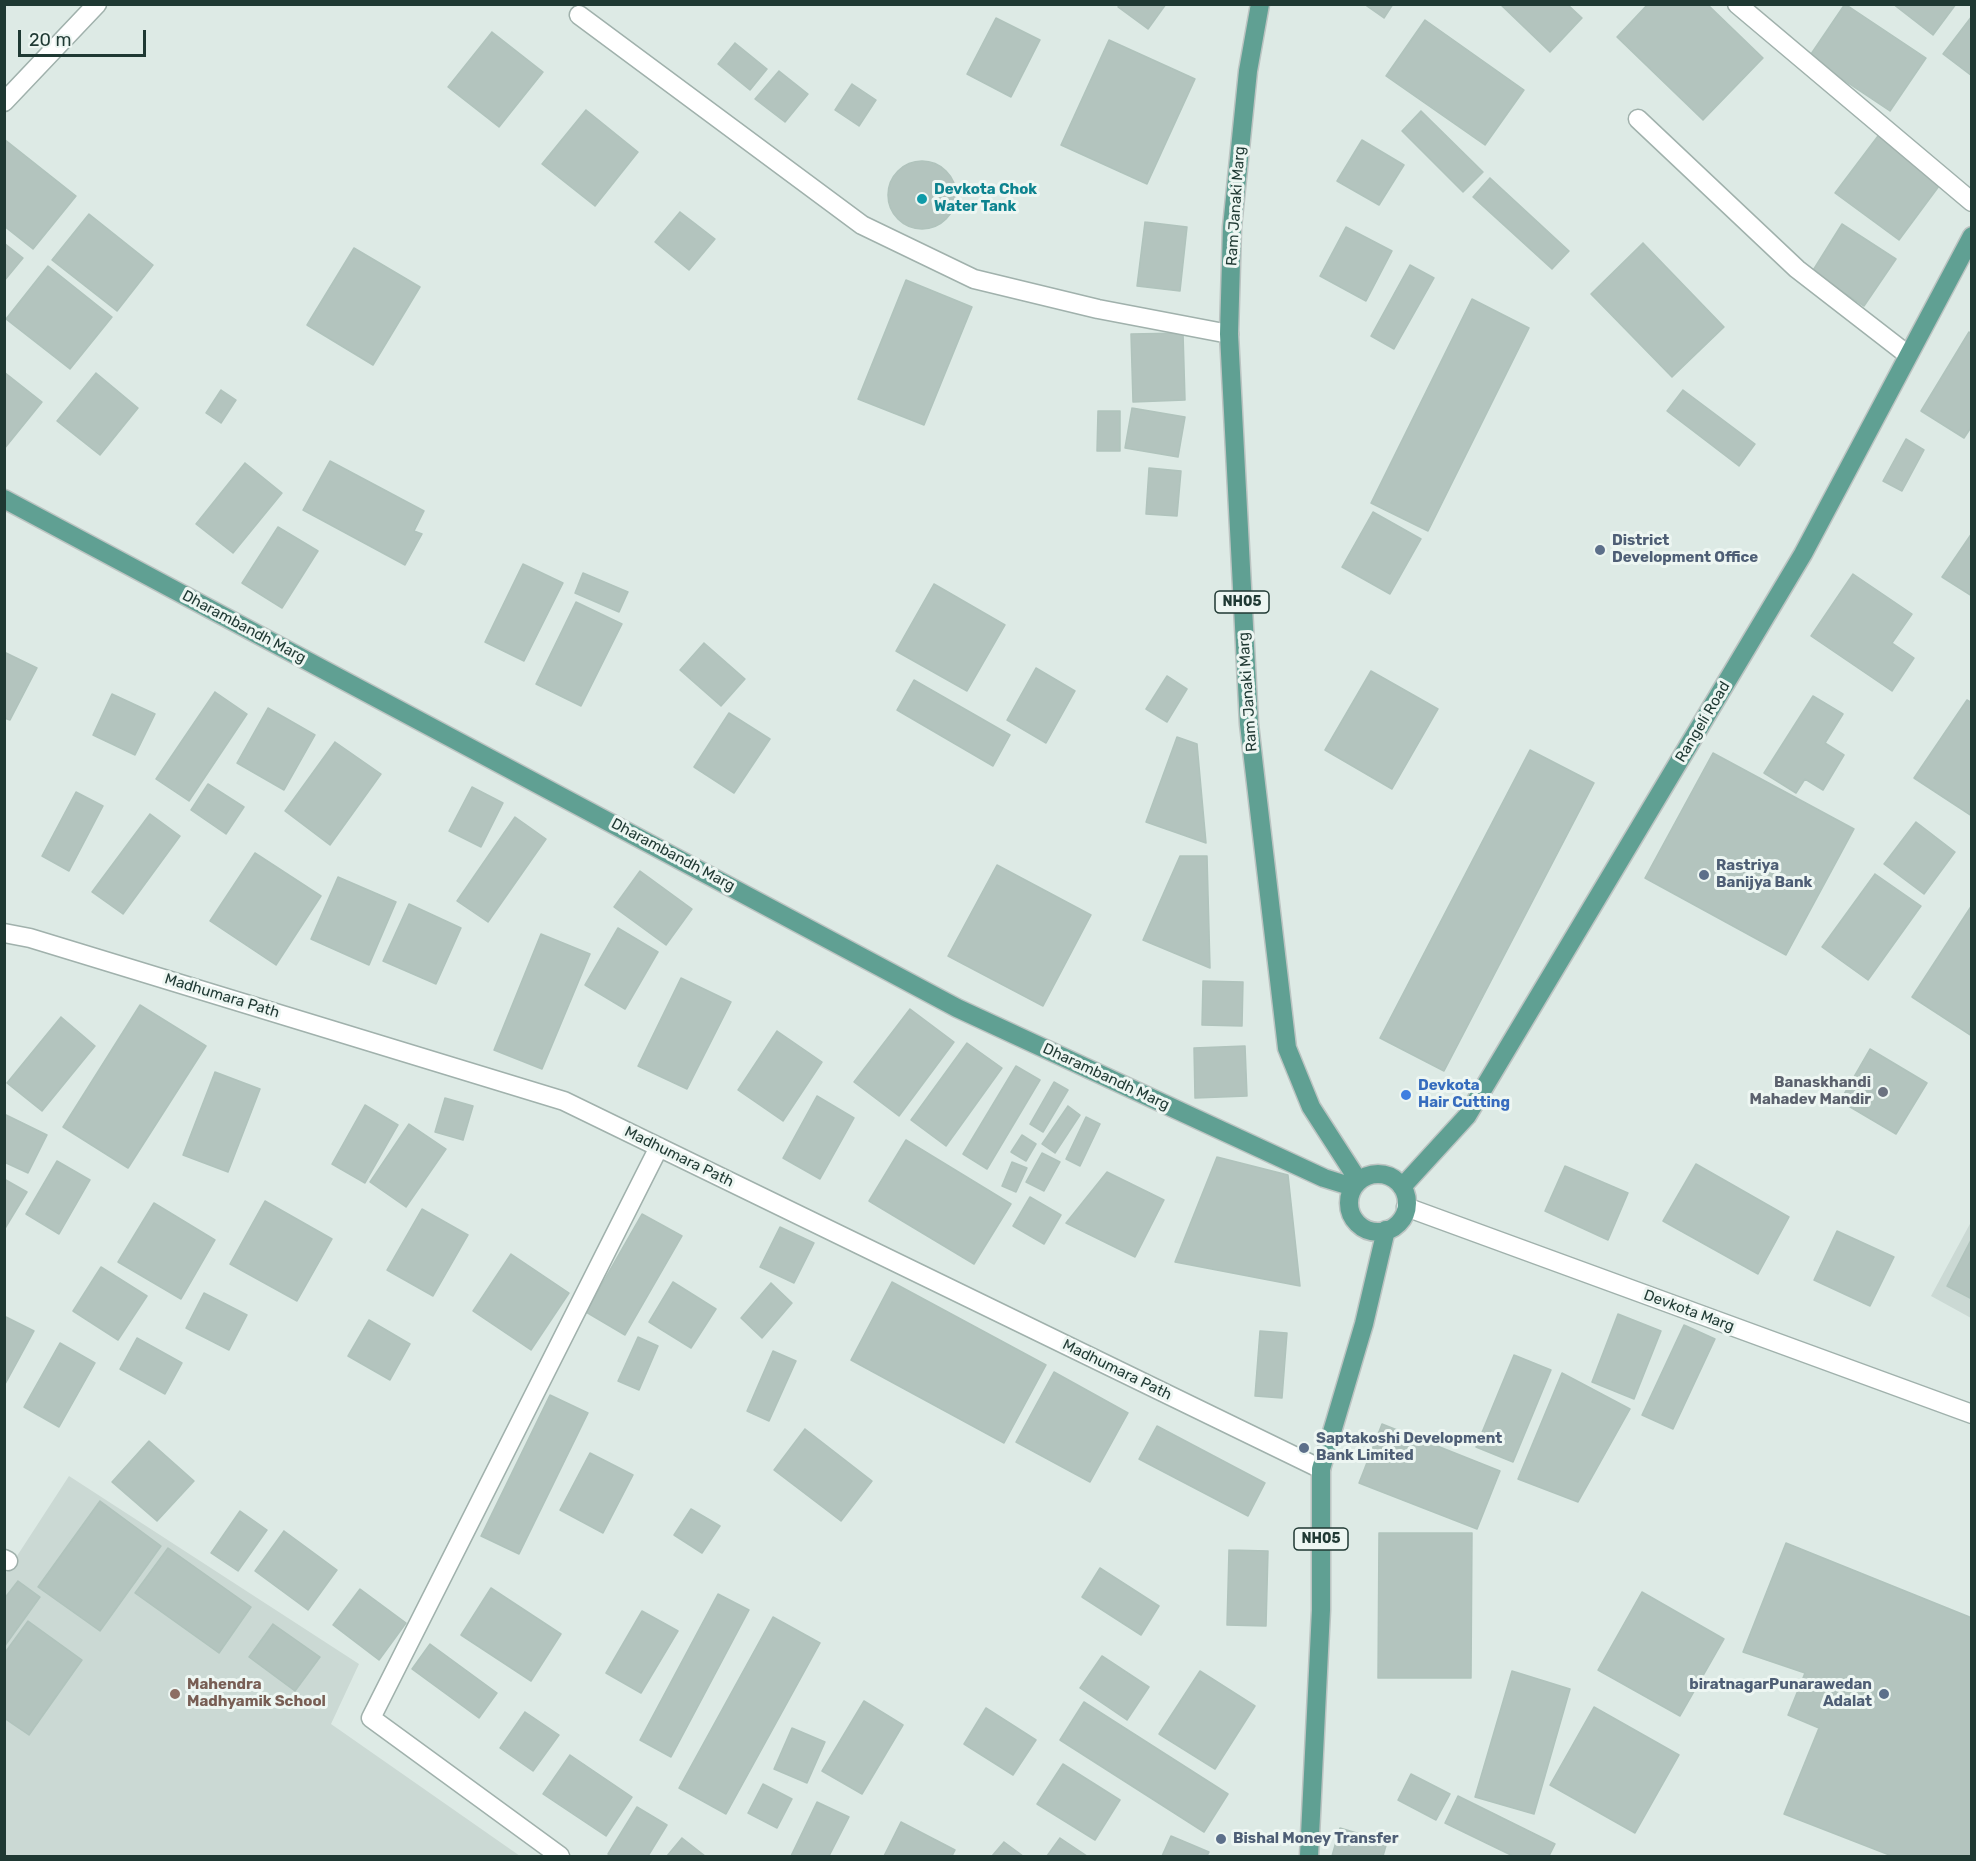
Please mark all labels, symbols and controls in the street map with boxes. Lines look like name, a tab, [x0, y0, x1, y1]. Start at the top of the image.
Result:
scale bar	[21, 18, 148, 56]
text: 20 m	[29, 29, 71, 51]
street label: Ram Janaki Marg	[1223, 146, 1249, 266]
place label: Devkota Chok Water Tank	[934, 181, 1037, 216]
marker: Devkota Chok Water Tank	[915, 192, 929, 206]
place label: District Development Office	[1612, 532, 1758, 567]
marker: District Development Office	[1593, 543, 1607, 557]
street label: Dharambandh Marg	[179, 587, 309, 667]
road number: NH05	[1215, 591, 1269, 613]
street label: Ram Janaki Marg	[1235, 632, 1261, 752]
street label: Rangeli Road	[1672, 678, 1734, 766]
street label: Dharambandh Marg	[608, 815, 738, 895]
place label: Rastriya Banijya Bank	[1716, 857, 1812, 892]
marker: Rastriya Banijya Bank	[1697, 868, 1711, 882]
street label: Madhumara Path	[162, 970, 282, 1022]
street label: Dharambandh Marg	[1040, 1040, 1172, 1114]
place label: Banaskhandi Mahadev Mandir	[1749, 1074, 1871, 1109]
place label: Devkota Hair Cutting	[1418, 1077, 1510, 1112]
marker: Banaskhandi Mahadev Mandir	[1876, 1085, 1890, 1099]
marker: Devkota Hair Cutting	[1399, 1088, 1413, 1102]
street label: Madhumara Path	[622, 1123, 736, 1191]
street label: Devkota Marg	[1641, 1286, 1737, 1336]
street label: Madhumara Path	[1060, 1336, 1174, 1404]
place label: Saptakoshi Development Bank Limited	[1316, 1430, 1502, 1465]
marker: Saptakoshi Development Bank Limited	[1297, 1441, 1311, 1455]
road number: NH05	[1294, 1528, 1348, 1550]
place label: Mahendra Madhyamik School	[187, 1676, 326, 1711]
place label: biratnagarPunarawedan Adalat	[1689, 1676, 1872, 1711]
marker: Mahendra Madhyamik School	[168, 1687, 182, 1701]
marker: biratnagarPunarawedan Adalat	[1877, 1687, 1891, 1701]
place label: Bishal Money Transfer	[1233, 1830, 1399, 1848]
marker: Bishal Money Transfer	[1214, 1832, 1228, 1846]

